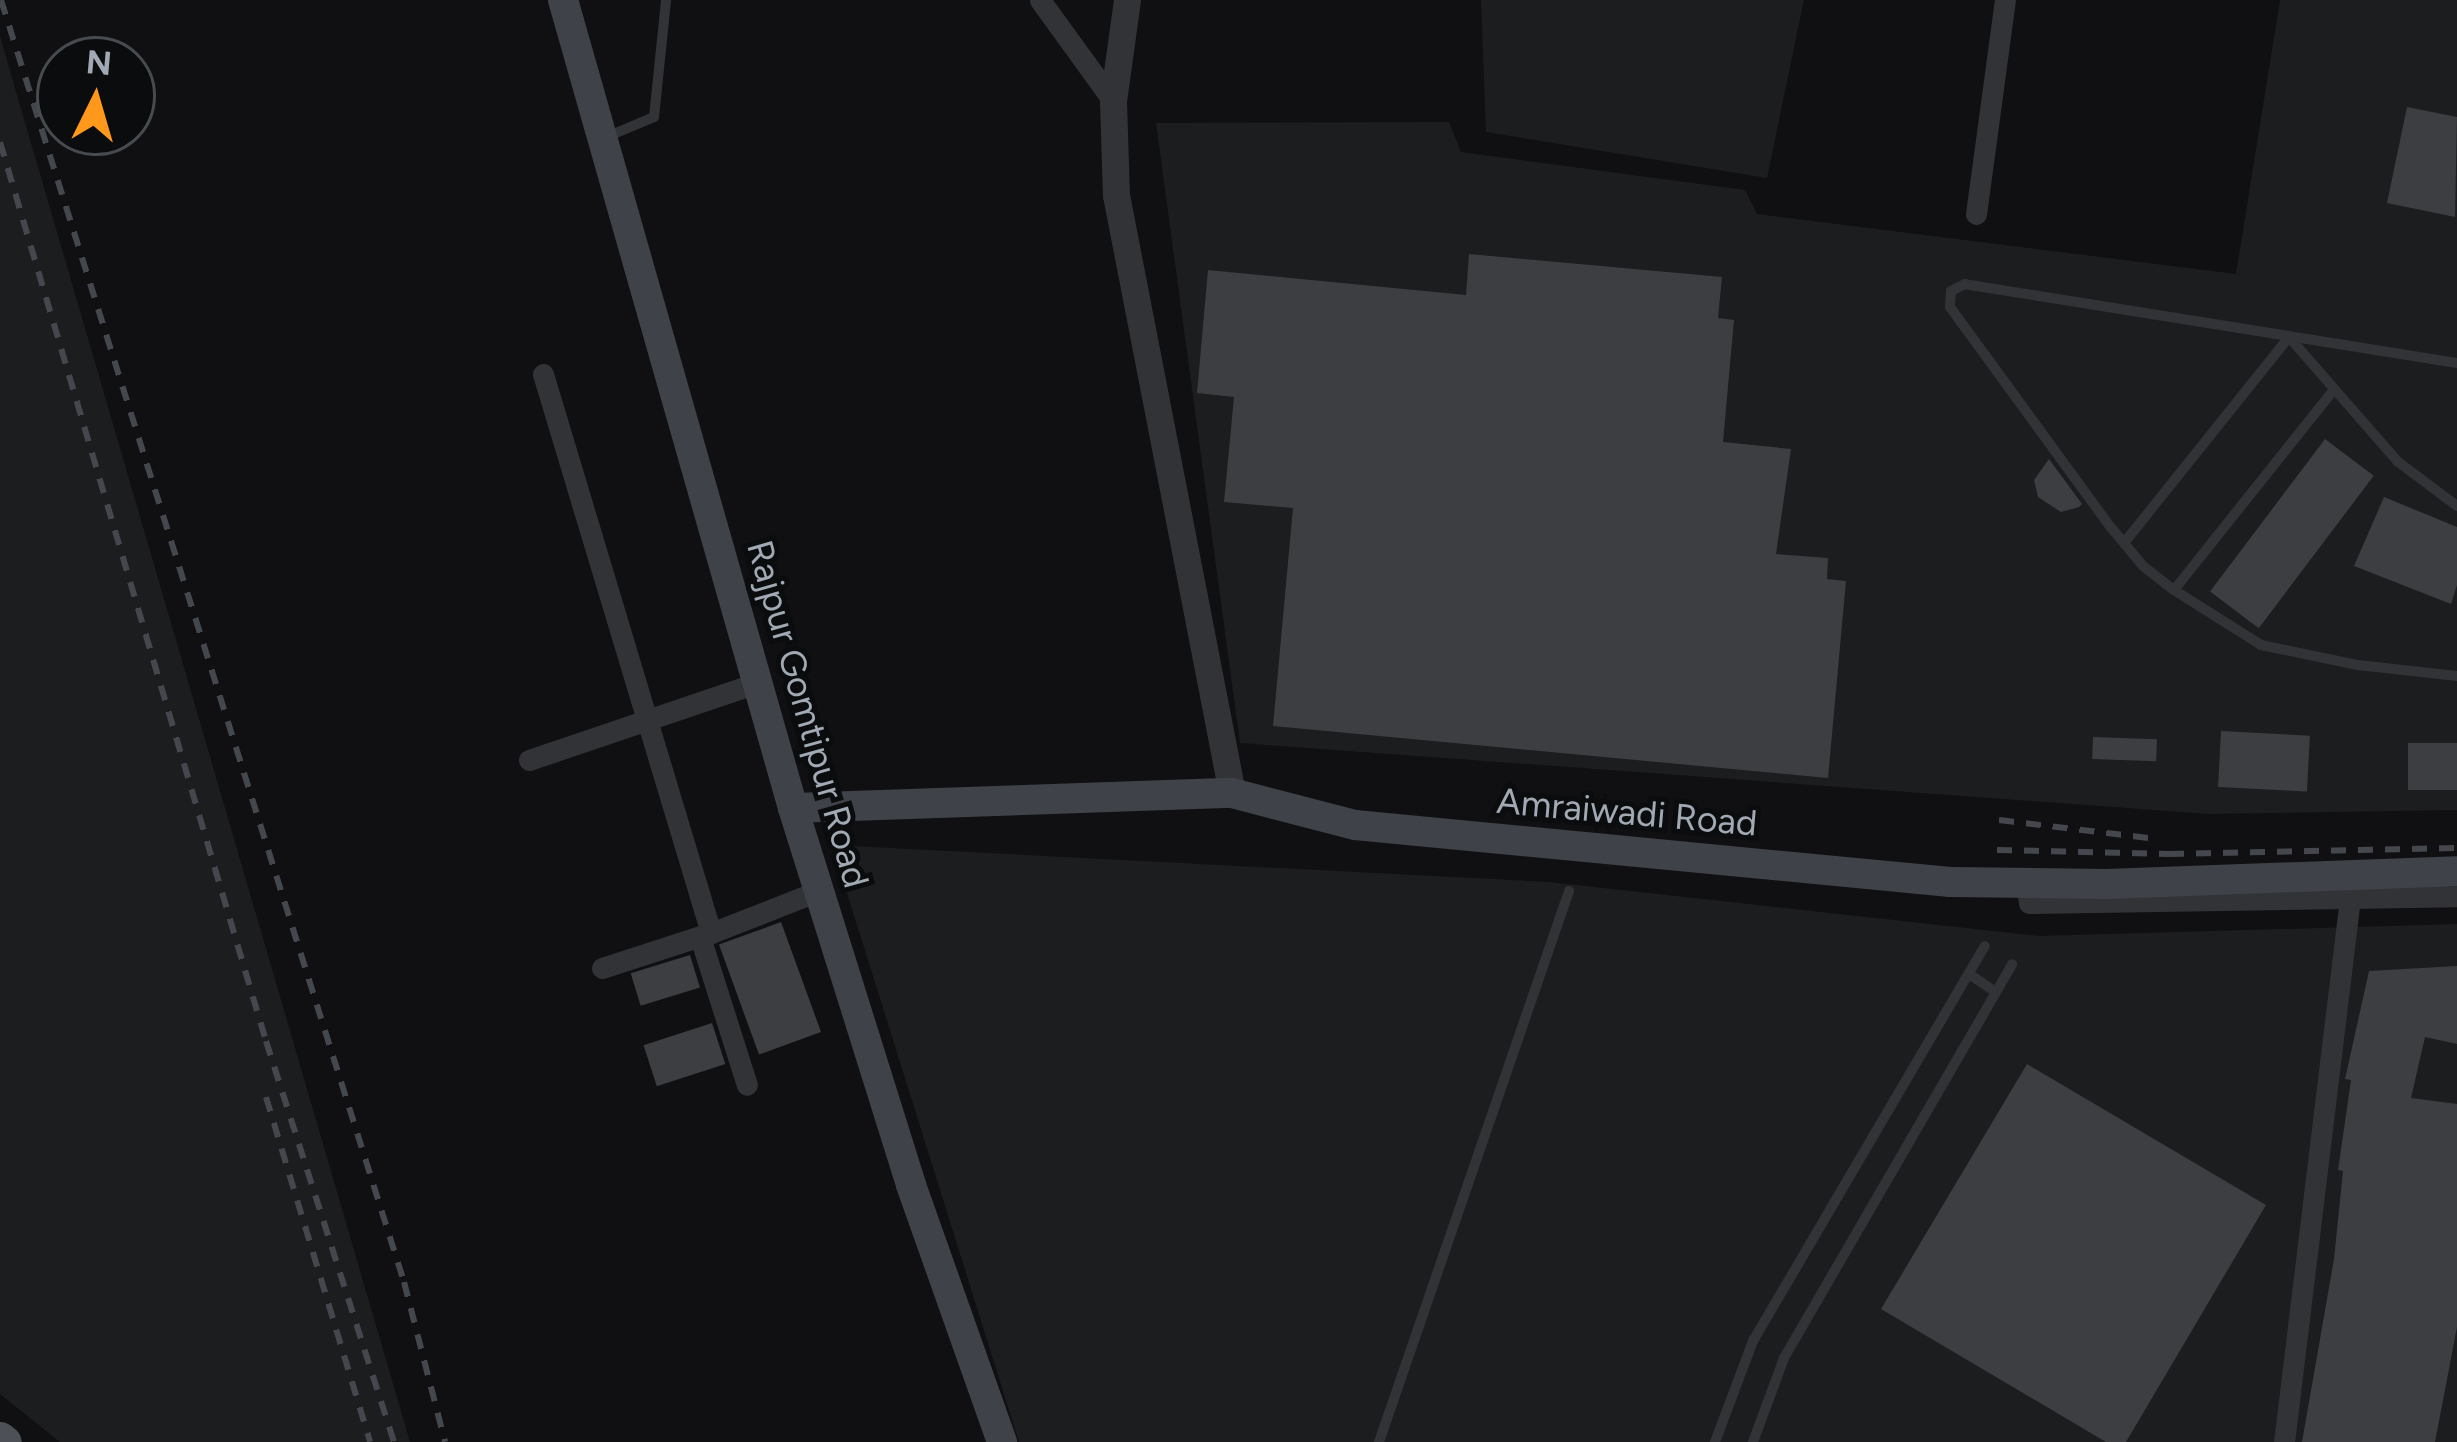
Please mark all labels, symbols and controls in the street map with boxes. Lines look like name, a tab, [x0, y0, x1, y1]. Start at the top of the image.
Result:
north arrow	[36, 36, 156, 156]
text: N	[85, 42, 113, 83]
street label: Rajpur Gomtipur Road	[738, 535, 878, 893]
street label: Amraiwadi Road	[1495, 779, 1759, 845]

